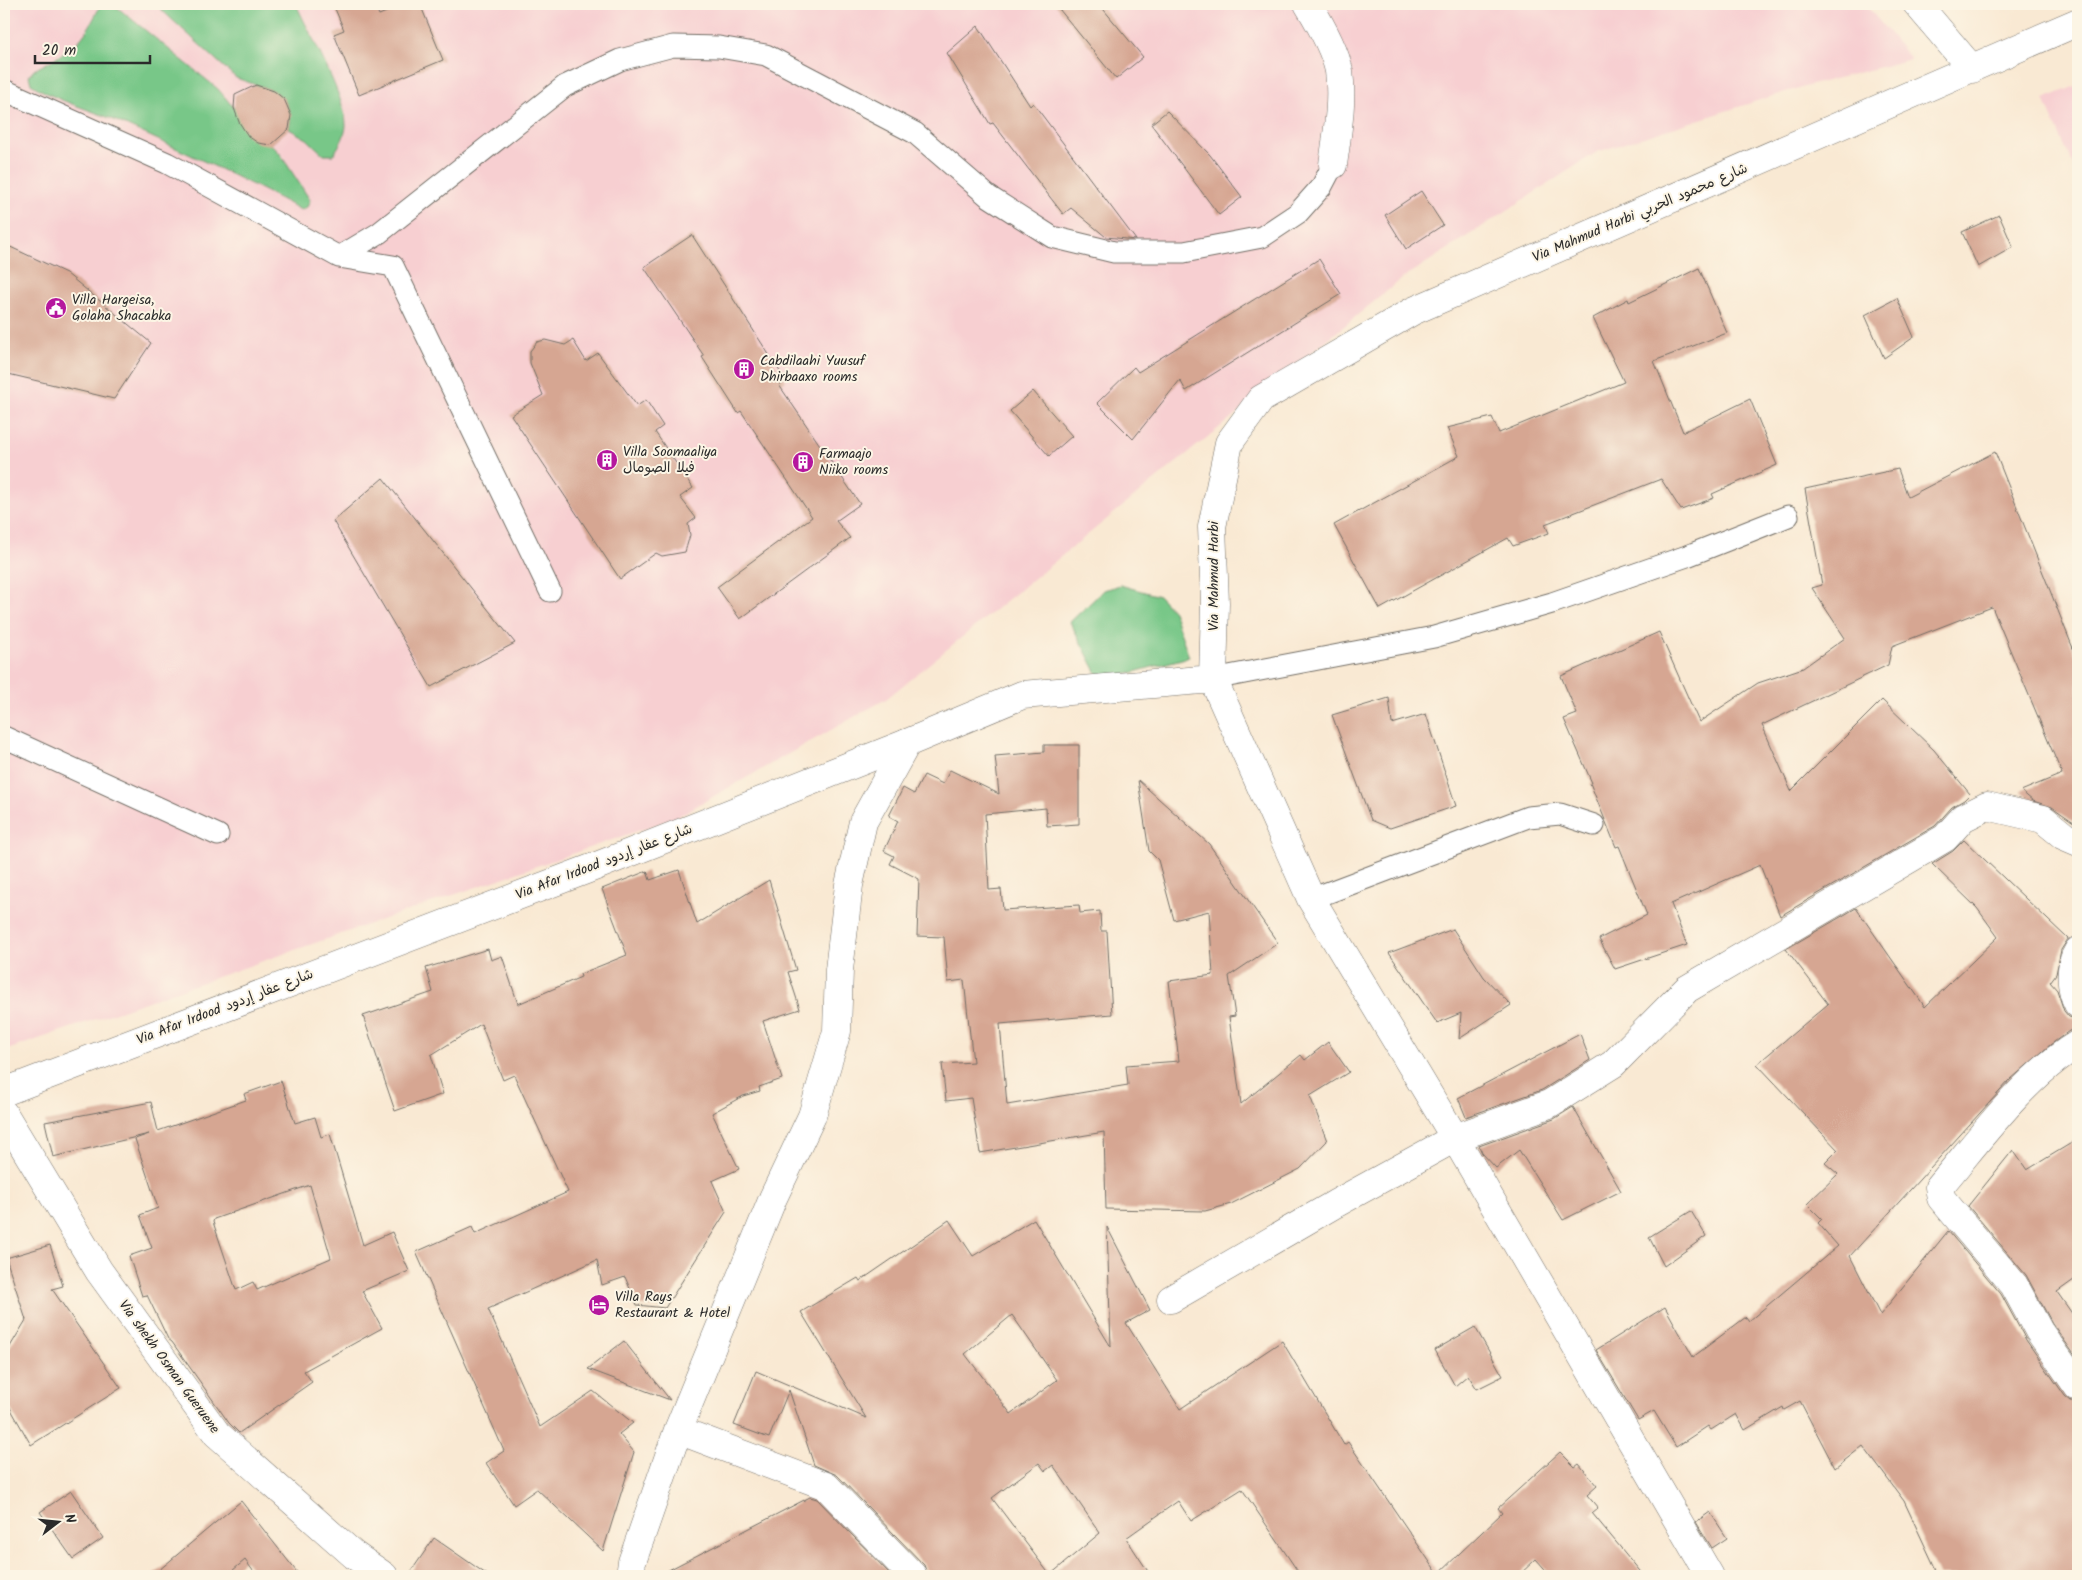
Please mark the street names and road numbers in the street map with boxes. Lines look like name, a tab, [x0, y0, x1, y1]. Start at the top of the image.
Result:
street label: Via Mahmud Harbi شارع محمود الحربي	[1529, 158, 1751, 269]
street label: Via Mahmud Harbi	[1203, 520, 1225, 631]
street label: Via Afar Irdood شارع عفار إردود	[512, 818, 696, 906]
street label: Via Afar Irdood شارع عفار إردود	[133, 963, 317, 1051]
street label: Via shekh Osman Gueruene	[113, 1296, 226, 1439]

